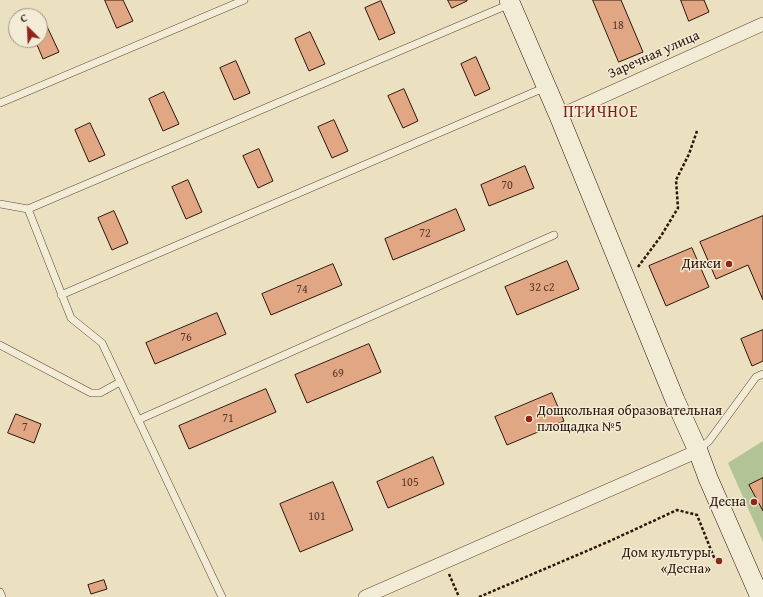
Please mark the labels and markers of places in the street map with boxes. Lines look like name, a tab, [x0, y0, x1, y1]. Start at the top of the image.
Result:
place label: Дикси	[682, 256, 721, 272]
marker: Дикси	[724, 259, 734, 269]
place label: Дошкольная образовательная площадка №5	[537, 403, 722, 436]
marker: Дошкольная образовательная площадка №5	[524, 414, 534, 424]
place label: Десна	[709, 494, 746, 510]
marker: Десна	[749, 497, 759, 507]
place label: Дом культуры «Десна»	[622, 545, 711, 578]
marker: Дом культуры «Десна»	[714, 556, 724, 566]

